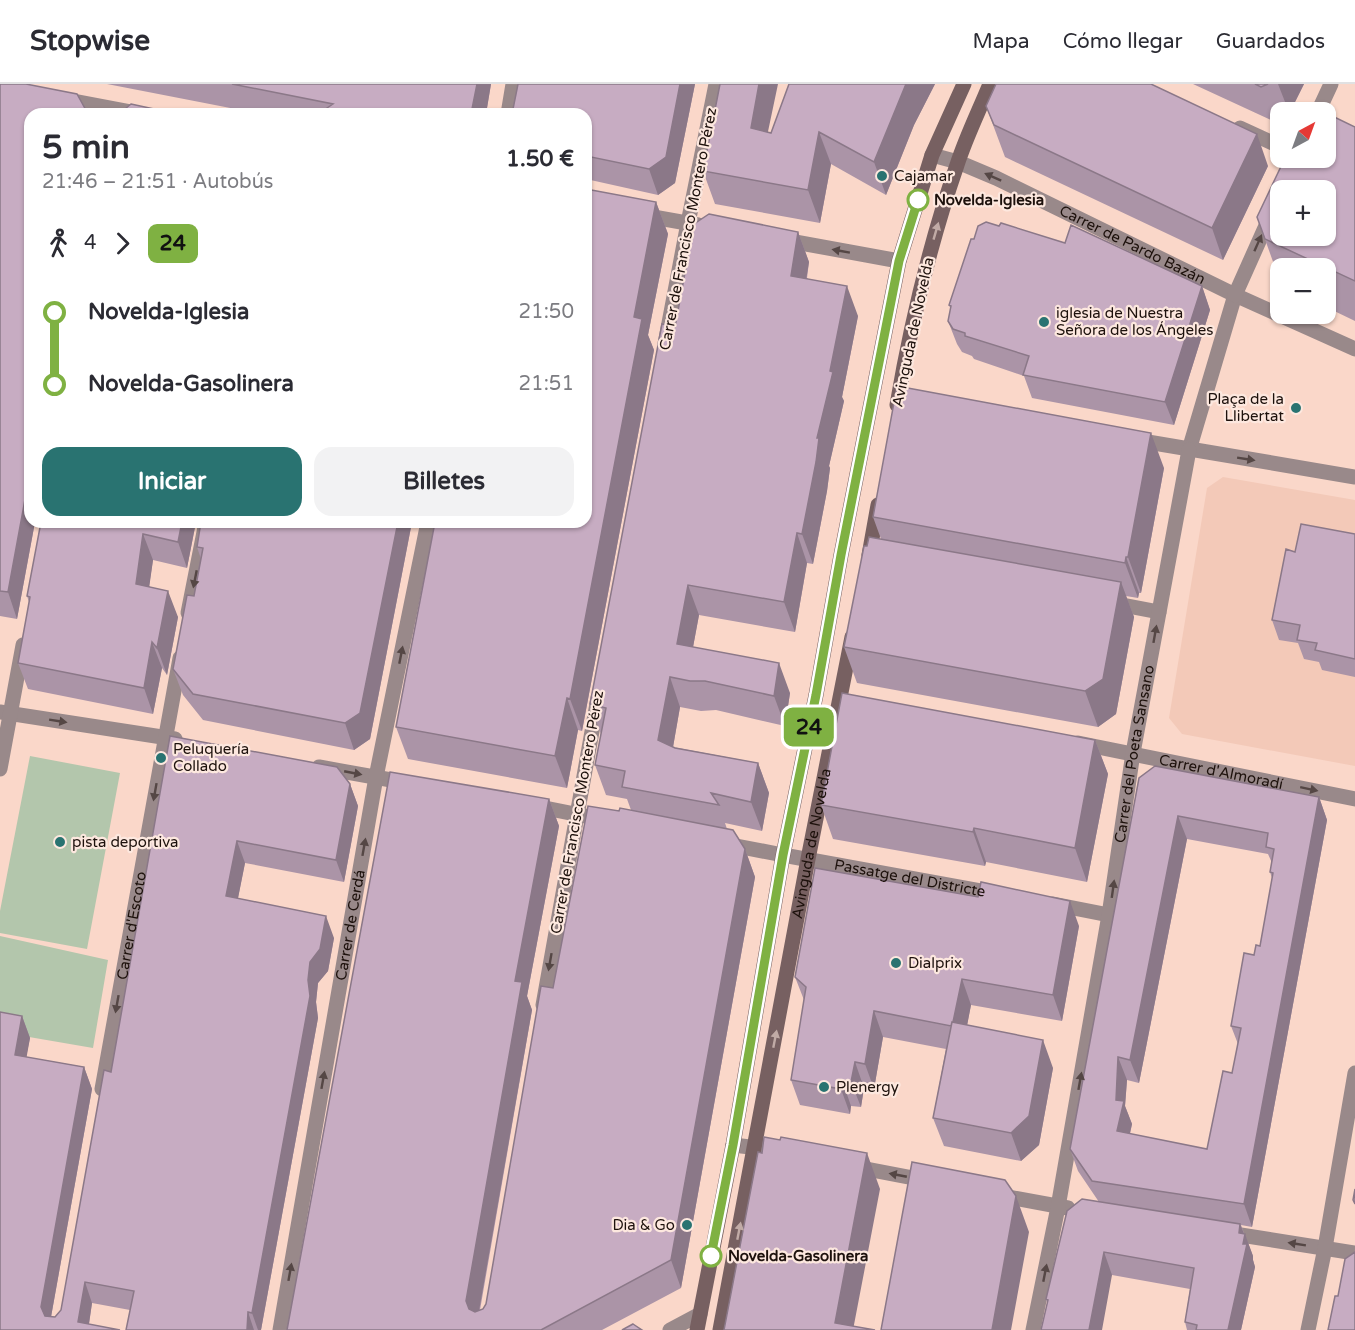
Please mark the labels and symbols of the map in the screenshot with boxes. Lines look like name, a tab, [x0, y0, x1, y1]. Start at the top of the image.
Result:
north arrow	[1270, 102, 1336, 168]
street label: Carrer de Francisco Montero Pérez	[656, 106, 720, 352]
place label: Cajamar	[894, 167, 953, 185]
marker: Cajamar	[875, 169, 889, 183]
one-way arrow	[985, 173, 1002, 182]
marker: Novelda-Iglesia	[907, 189, 929, 211]
place label: Novelda-Iglesia	[934, 191, 1044, 210]
street label: Carrer de Pardo Bazán	[1056, 201, 1208, 288]
one-way arrow	[932, 222, 941, 240]
one-way arrow	[1253, 234, 1263, 252]
one-way arrow	[832, 246, 851, 255]
street label: Avinguda de Novelda	[888, 256, 938, 408]
place label: iglesia de Nuestra Señora de los Ángeles	[1056, 304, 1214, 339]
marker: iglesia de Nuestra Señora de los Ángeles	[1037, 315, 1051, 329]
place label: Plaça de la Llibertat	[1207, 390, 1284, 425]
marker: Plaça de la Llibertat	[1289, 401, 1303, 415]
one-way arrow	[1237, 455, 1256, 464]
one-way arrow	[190, 570, 199, 589]
one-way arrow	[1151, 625, 1160, 644]
one-way arrow	[397, 646, 406, 665]
street label: Carrer del Poeta Sansano	[1111, 663, 1158, 844]
street label: Carrer de Francisco Montero Pérez	[547, 689, 607, 935]
line badge: 24	[782, 708, 836, 746]
one-way arrow	[48, 717, 67, 726]
place label: Peluquería Collado	[173, 740, 249, 775]
marker: Peluquería Collado	[154, 751, 168, 765]
street label: Carrer d'Almoradí	[1157, 751, 1285, 793]
street label: Avinguda de Novelda	[788, 767, 835, 920]
one-way arrow	[344, 769, 363, 778]
one-way arrow	[150, 782, 159, 801]
one-way arrow	[1300, 785, 1319, 794]
place label: pista deportiva	[72, 833, 178, 851]
marker: pista deportiva	[53, 835, 67, 849]
one-way arrow	[360, 837, 369, 856]
street label: Passatge del Districte	[833, 856, 987, 901]
street label: Carrer de Cerdá	[332, 868, 369, 982]
street label: Carrer d'Escoto	[113, 870, 150, 981]
one-way arrow	[1109, 879, 1118, 898]
one-way arrow	[545, 952, 554, 971]
place label: Dialprix	[908, 954, 962, 972]
marker: Dialprix	[889, 956, 903, 970]
one-way arrow	[112, 995, 121, 1014]
one-way arrow	[770, 1030, 779, 1049]
one-way arrow	[319, 1071, 328, 1090]
one-way arrow	[1076, 1071, 1085, 1090]
place label: Plenergy	[836, 1078, 899, 1096]
marker: Plenergy	[817, 1080, 831, 1094]
one-way arrow	[889, 1170, 908, 1179]
place label: Dia & Go	[612, 1216, 675, 1234]
marker: Dia & Go	[680, 1218, 694, 1232]
one-way arrow	[735, 1222, 744, 1241]
one-way arrow	[1288, 1239, 1307, 1248]
marker: Novelda-Gasolinera	[700, 1245, 722, 1267]
place label: Novelda-Gasolinera	[728, 1247, 868, 1265]
one-way arrow	[286, 1263, 295, 1282]
one-way arrow	[1041, 1263, 1050, 1282]

